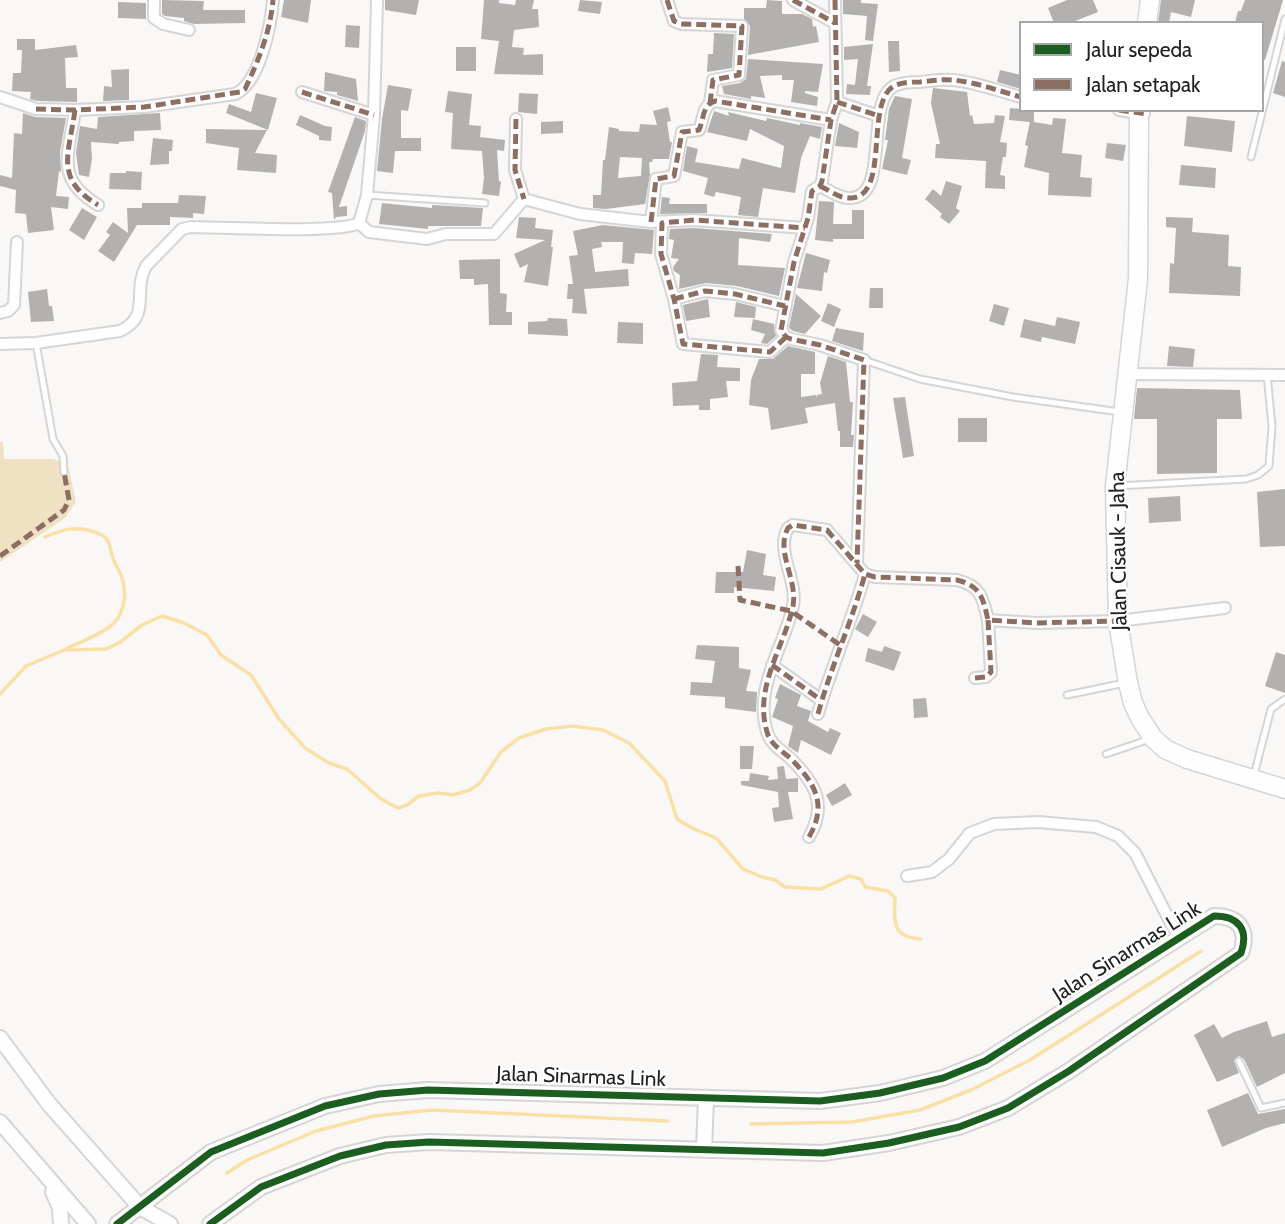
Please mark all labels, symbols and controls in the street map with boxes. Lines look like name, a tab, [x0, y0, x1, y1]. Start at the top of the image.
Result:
legend	[1019, 21, 1264, 112]
text: Jalur sepeda	[1086, 37, 1192, 62]
text: Jalan setapak	[1086, 72, 1201, 97]
street label: Jalan Cisauk - Jaha	[1105, 471, 1133, 631]
street label: Jalan Sinarmas Link	[1048, 896, 1206, 1008]
street label: Jalan Sinarmas Link	[496, 1061, 666, 1093]

